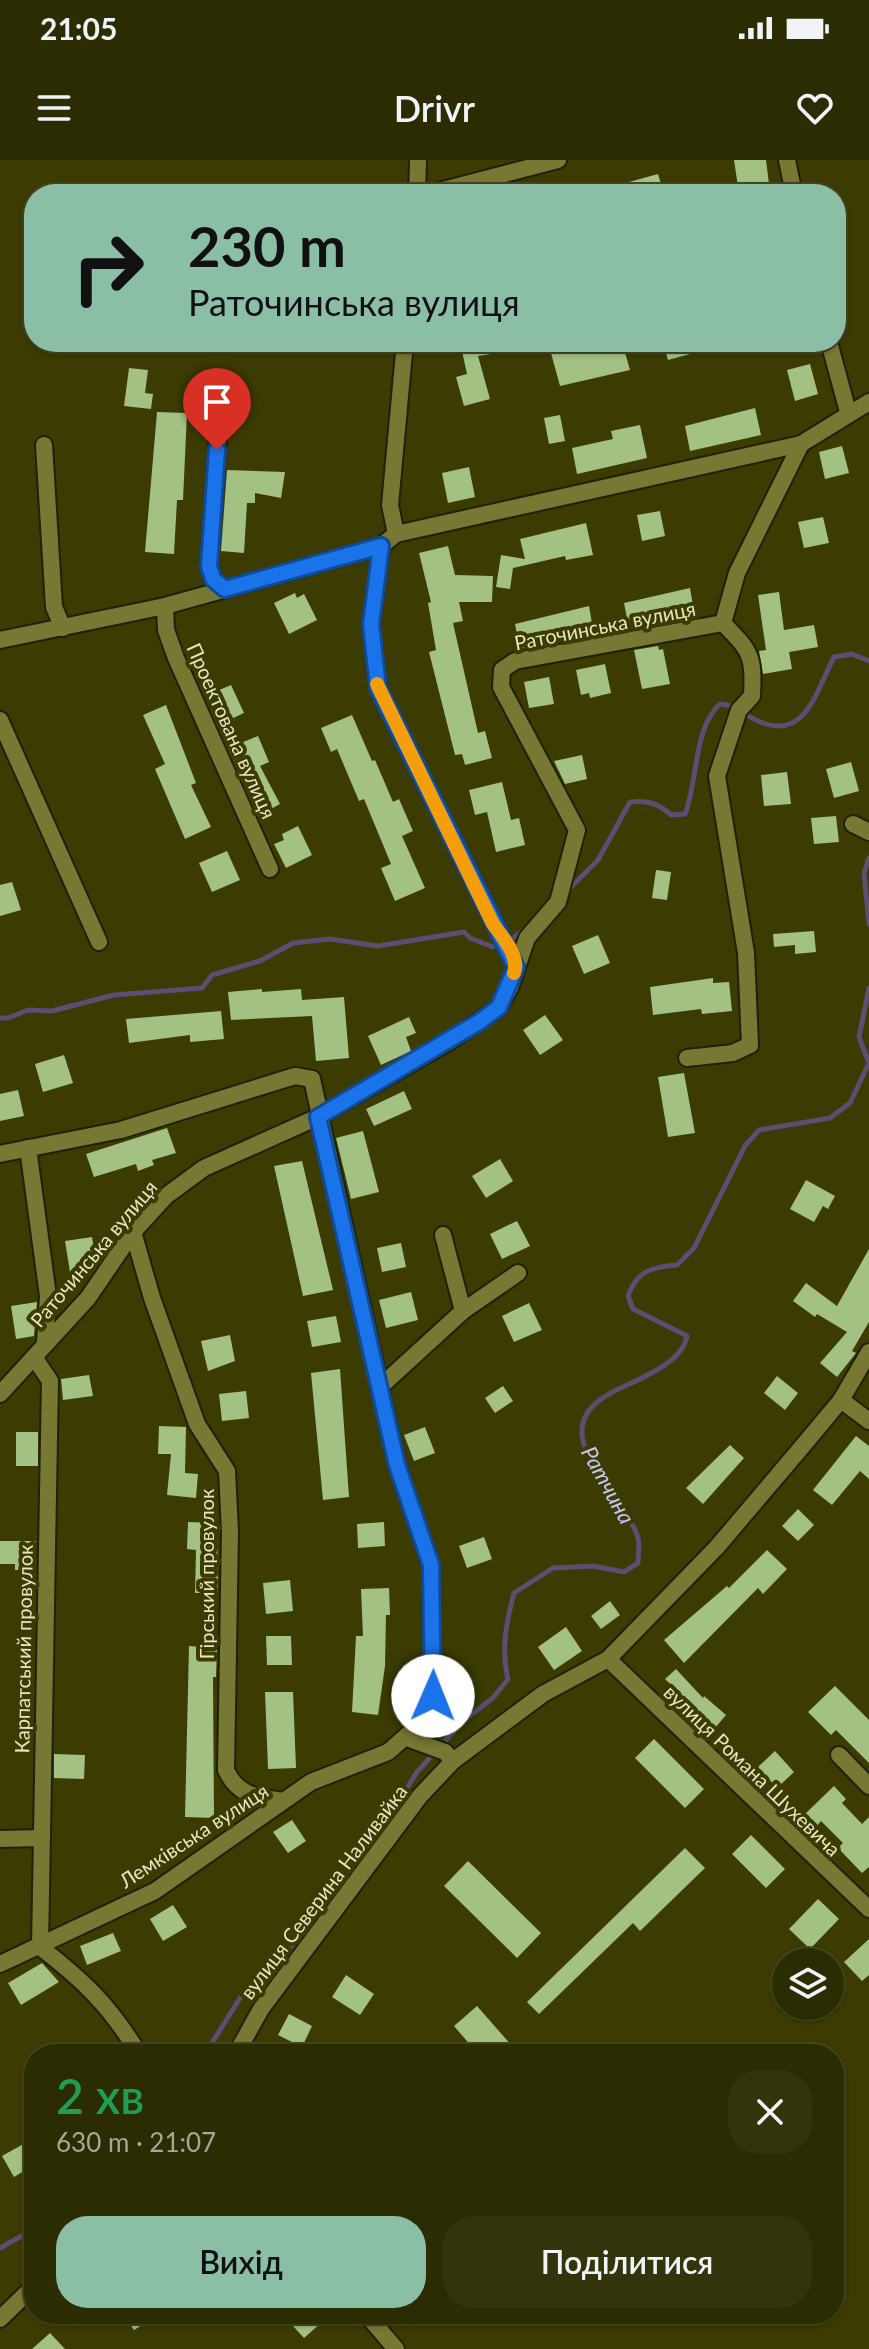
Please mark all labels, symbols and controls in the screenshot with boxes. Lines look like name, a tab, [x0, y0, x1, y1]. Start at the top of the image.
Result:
text: 21:05	[40, 10, 117, 46]
icon: menu	[32, 86, 76, 130]
text: Drivr	[394, 86, 475, 130]
icon: heart	[793, 86, 837, 130]
text: 230 m	[188, 212, 346, 279]
icon: right	[56, 216, 160, 320]
text: Раточинська вулиця	[188, 280, 520, 324]
pin	[183, 368, 251, 450]
icon: arrive	[195, 380, 239, 424]
street label: Раточинська вулиця	[512, 596, 698, 654]
street label: Проектована вулиця	[182, 639, 281, 822]
street label: Раточинська вулиця	[25, 1175, 162, 1332]
water label: Ратчина	[576, 1441, 641, 1529]
street label: Гірський провулок	[194, 1488, 218, 1659]
street label: Карпатський провулок	[9, 1544, 37, 1754]
position arrow	[391, 1654, 475, 1738]
street label: вулиця Романа Шухевича	[660, 1680, 846, 1861]
street label: Лемківська вулиця	[114, 1778, 272, 1893]
street label: вулиця Северина Наливайка	[235, 1779, 412, 2003]
map controls	[772, 1948, 844, 2020]
button: layers	[772, 1948, 844, 2020]
text: 2 хв	[56, 2067, 144, 2124]
button: close	[728, 2070, 812, 2154]
text: 630 m · 21:07	[56, 2126, 216, 2158]
button: Вихід	[56, 2216, 426, 2308]
button: Поділитися	[442, 2216, 812, 2308]

